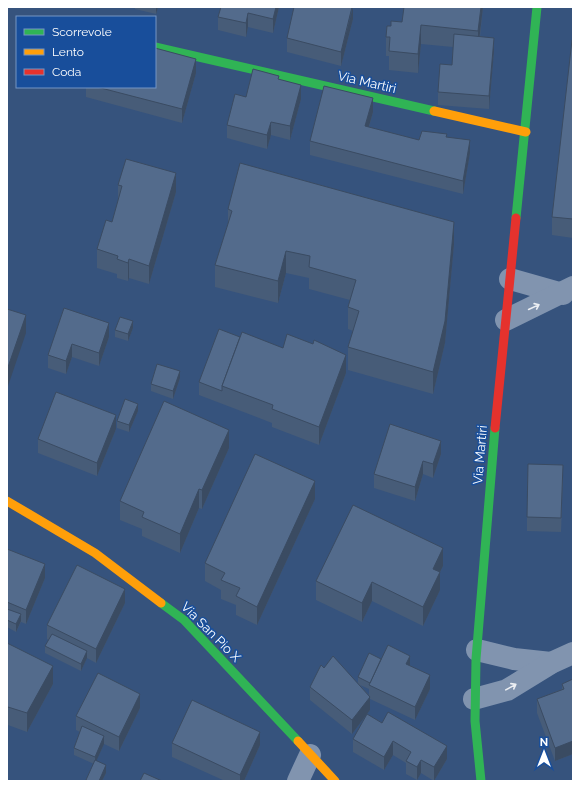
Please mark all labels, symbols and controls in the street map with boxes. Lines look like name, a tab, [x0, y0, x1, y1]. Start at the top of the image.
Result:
legend	[16, 16, 156, 88]
text: Scorrevole	[52, 25, 112, 39]
text: Lento	[52, 45, 84, 59]
text: Coda	[52, 65, 81, 79]
street label: Via Martiri	[336, 68, 398, 96]
one-way arrow	[528, 303, 540, 310]
street label: Via Martiri	[470, 425, 490, 485]
street label: Via San Pio X	[178, 599, 244, 665]
one-way arrow	[505, 683, 517, 691]
north arrow	[524, 732, 564, 772]
text: N	[540, 736, 548, 749]

